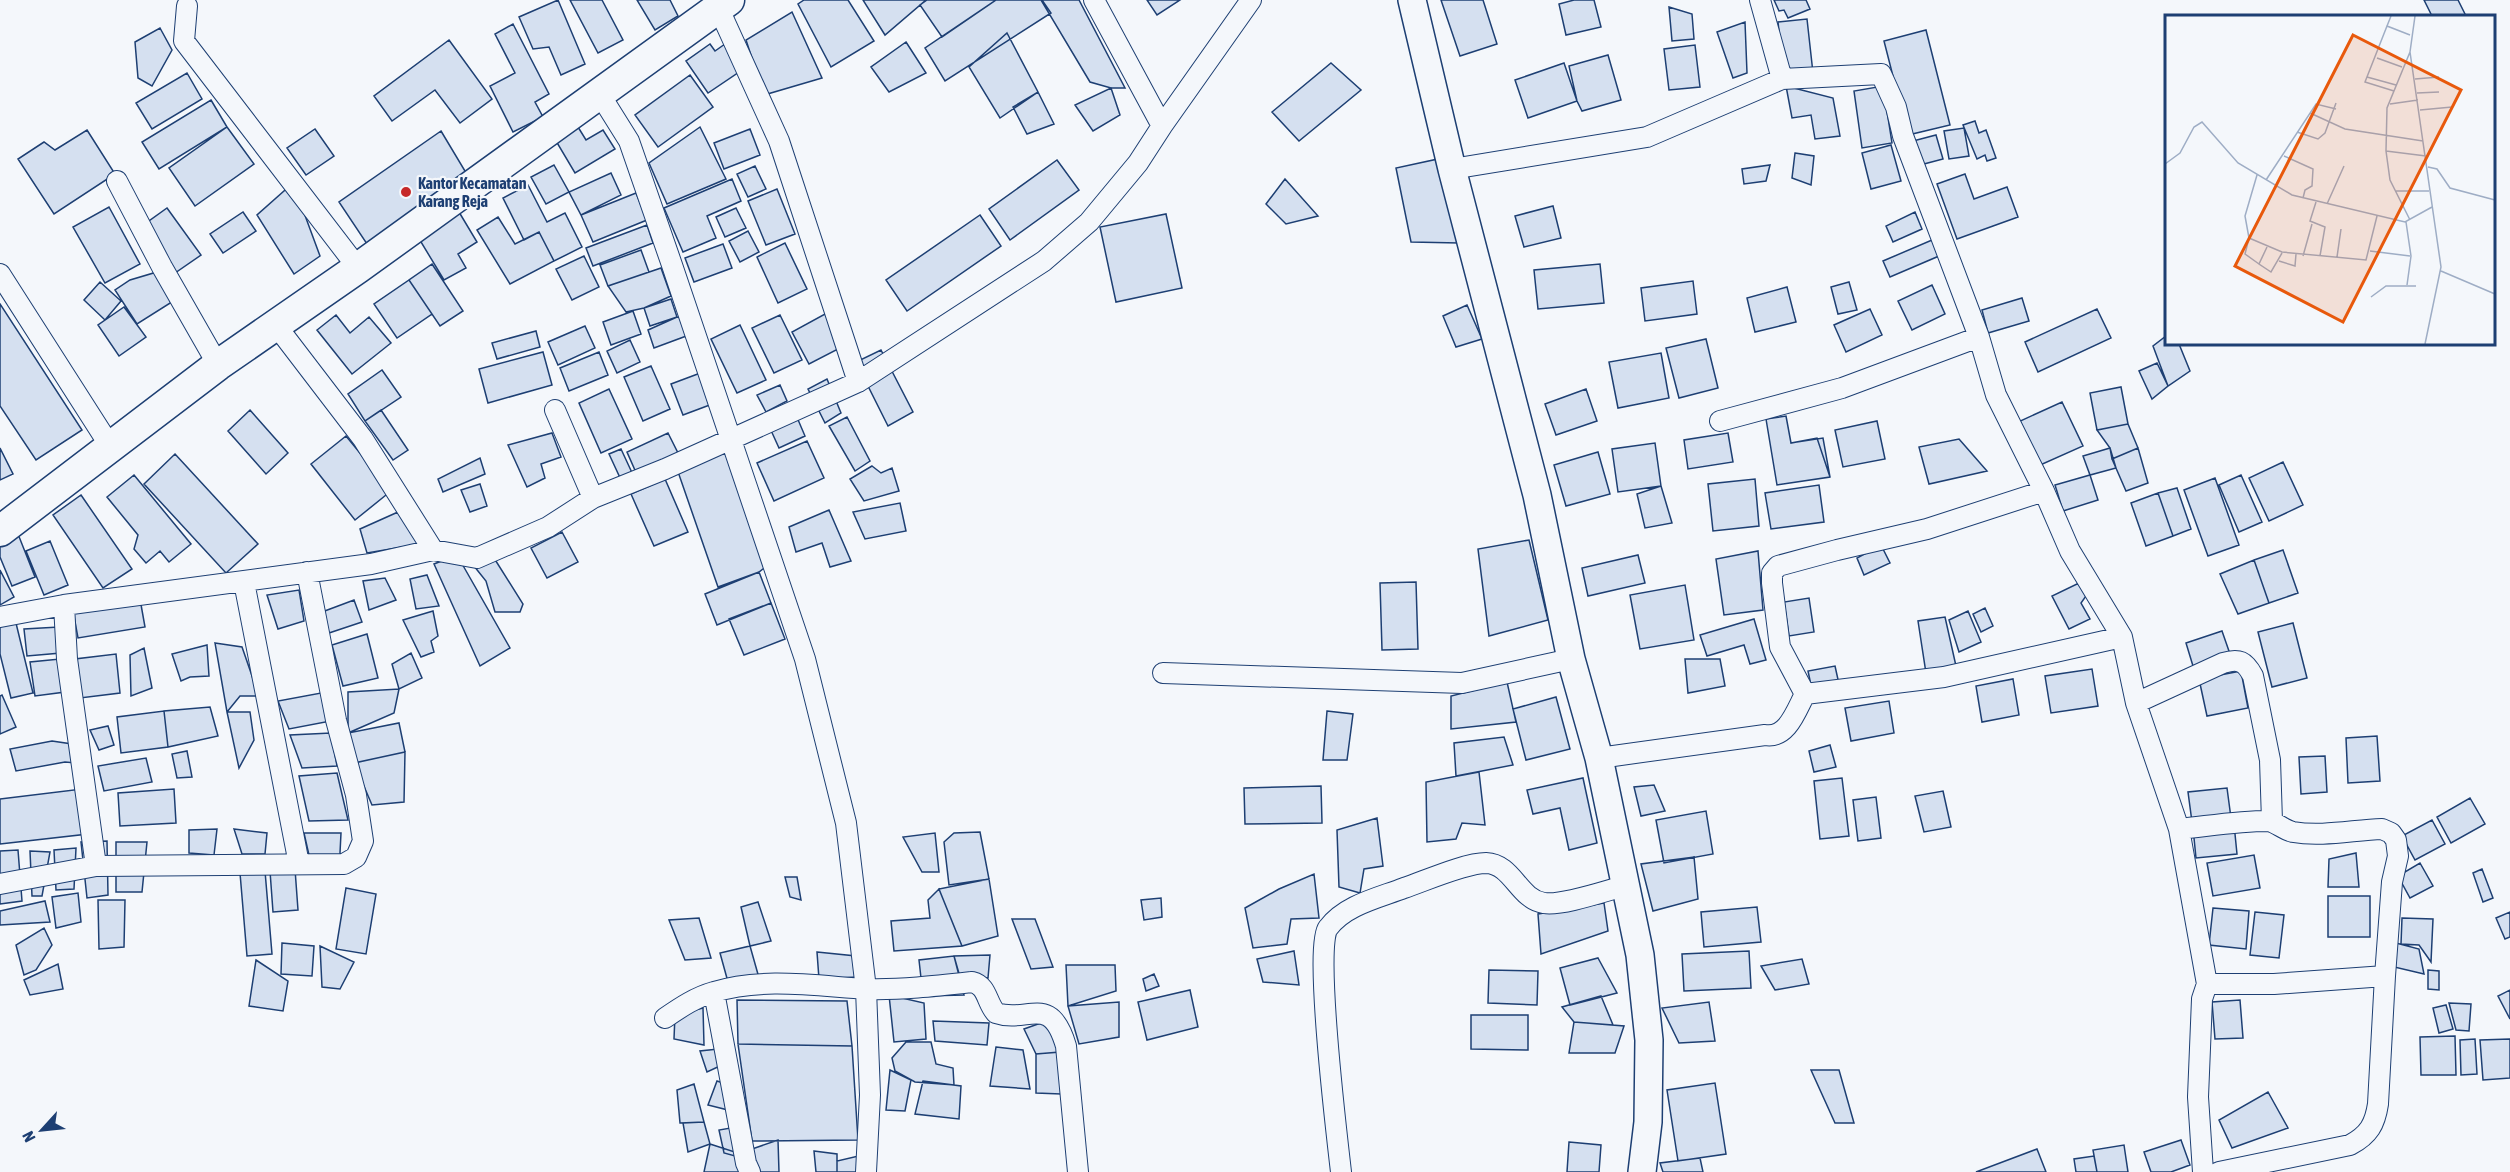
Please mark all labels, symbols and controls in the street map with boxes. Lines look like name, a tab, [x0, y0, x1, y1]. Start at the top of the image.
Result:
inset map	[2165, 15, 2495, 345]
place label: Kantor Kecamatan Karang Reja	[418, 174, 527, 210]
marker: Kantor Kecamatan Karang Reja	[399, 185, 413, 199]
north arrow	[12, 1100, 72, 1160]
text: N	[18, 1129, 39, 1145]

